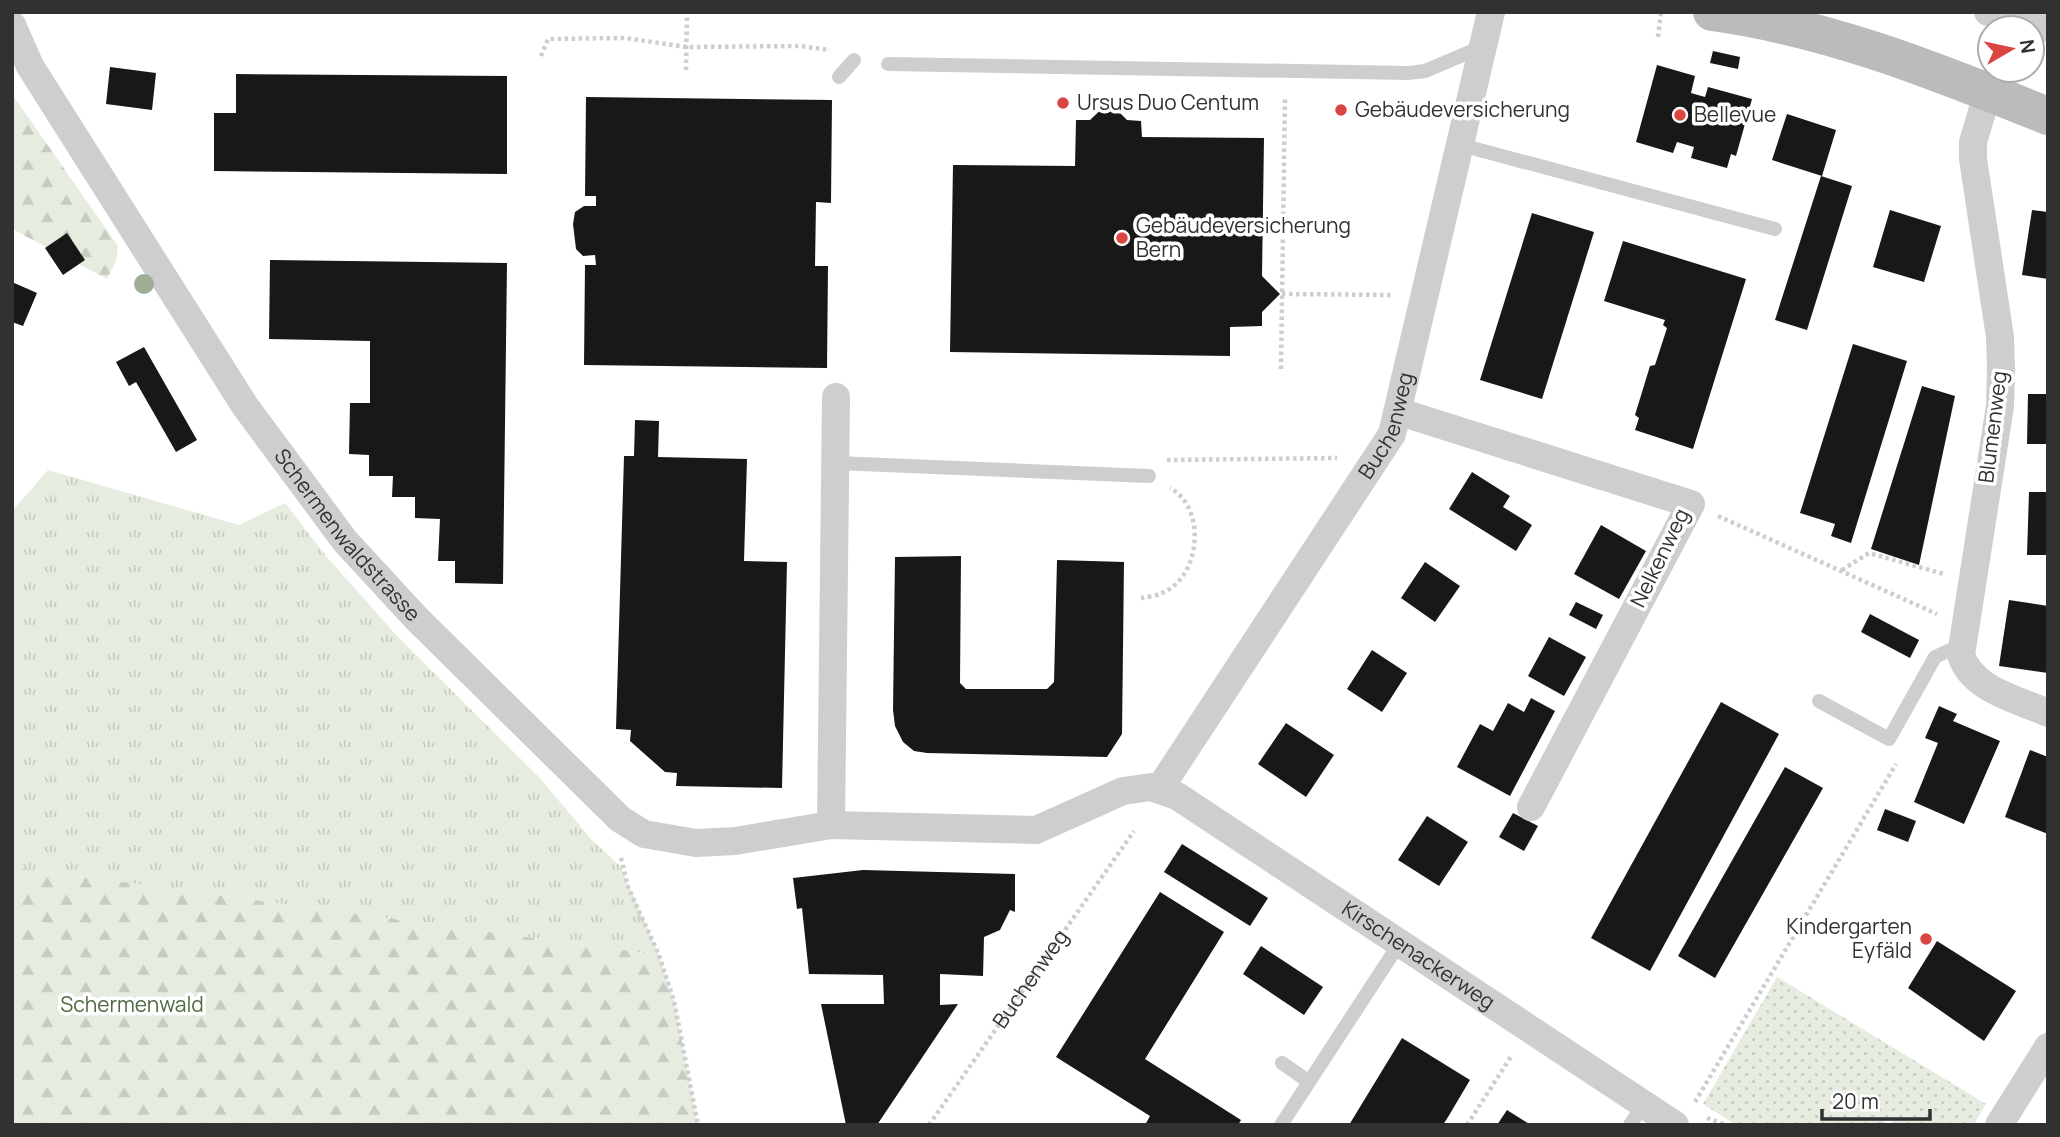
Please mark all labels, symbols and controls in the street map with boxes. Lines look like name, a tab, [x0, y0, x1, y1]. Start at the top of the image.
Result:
north arrow	[1976, 14, 2046, 84]
text: N	[2014, 38, 2042, 55]
place label: Ursus Duo Centum	[1077, 88, 1259, 116]
marker: Ursus Duo Centum	[1055, 95, 1071, 111]
place label: Gebäudeversicherung	[1355, 95, 1570, 123]
place label: Bellevue	[1694, 100, 1776, 128]
marker: Gebäudeversicherung	[1333, 102, 1349, 118]
marker: Bellevue	[1672, 107, 1688, 123]
place label: Gebäudeversicherung Bern	[1136, 211, 1351, 263]
marker: Gebäudeversicherung Bern	[1114, 230, 1130, 246]
street label: Buchenweg	[1351, 369, 1419, 484]
street label: Blumenweg	[1971, 369, 2013, 485]
street label: Schermenwaldstrasse	[268, 443, 427, 627]
street label: Nelkenweg	[1623, 504, 1695, 612]
street label: Kirschenackerweg	[1337, 894, 1501, 1015]
place label: Kindergarten Eyfäld	[1786, 912, 1912, 964]
street label: Buchenweg	[986, 924, 1074, 1033]
marker: Kindergarten Eyfäld	[1918, 931, 1934, 947]
park label: Schermenwald	[60, 990, 204, 1018]
scale bar	[1822, 1078, 1930, 1122]
text: 20 m	[1832, 1087, 1879, 1115]

